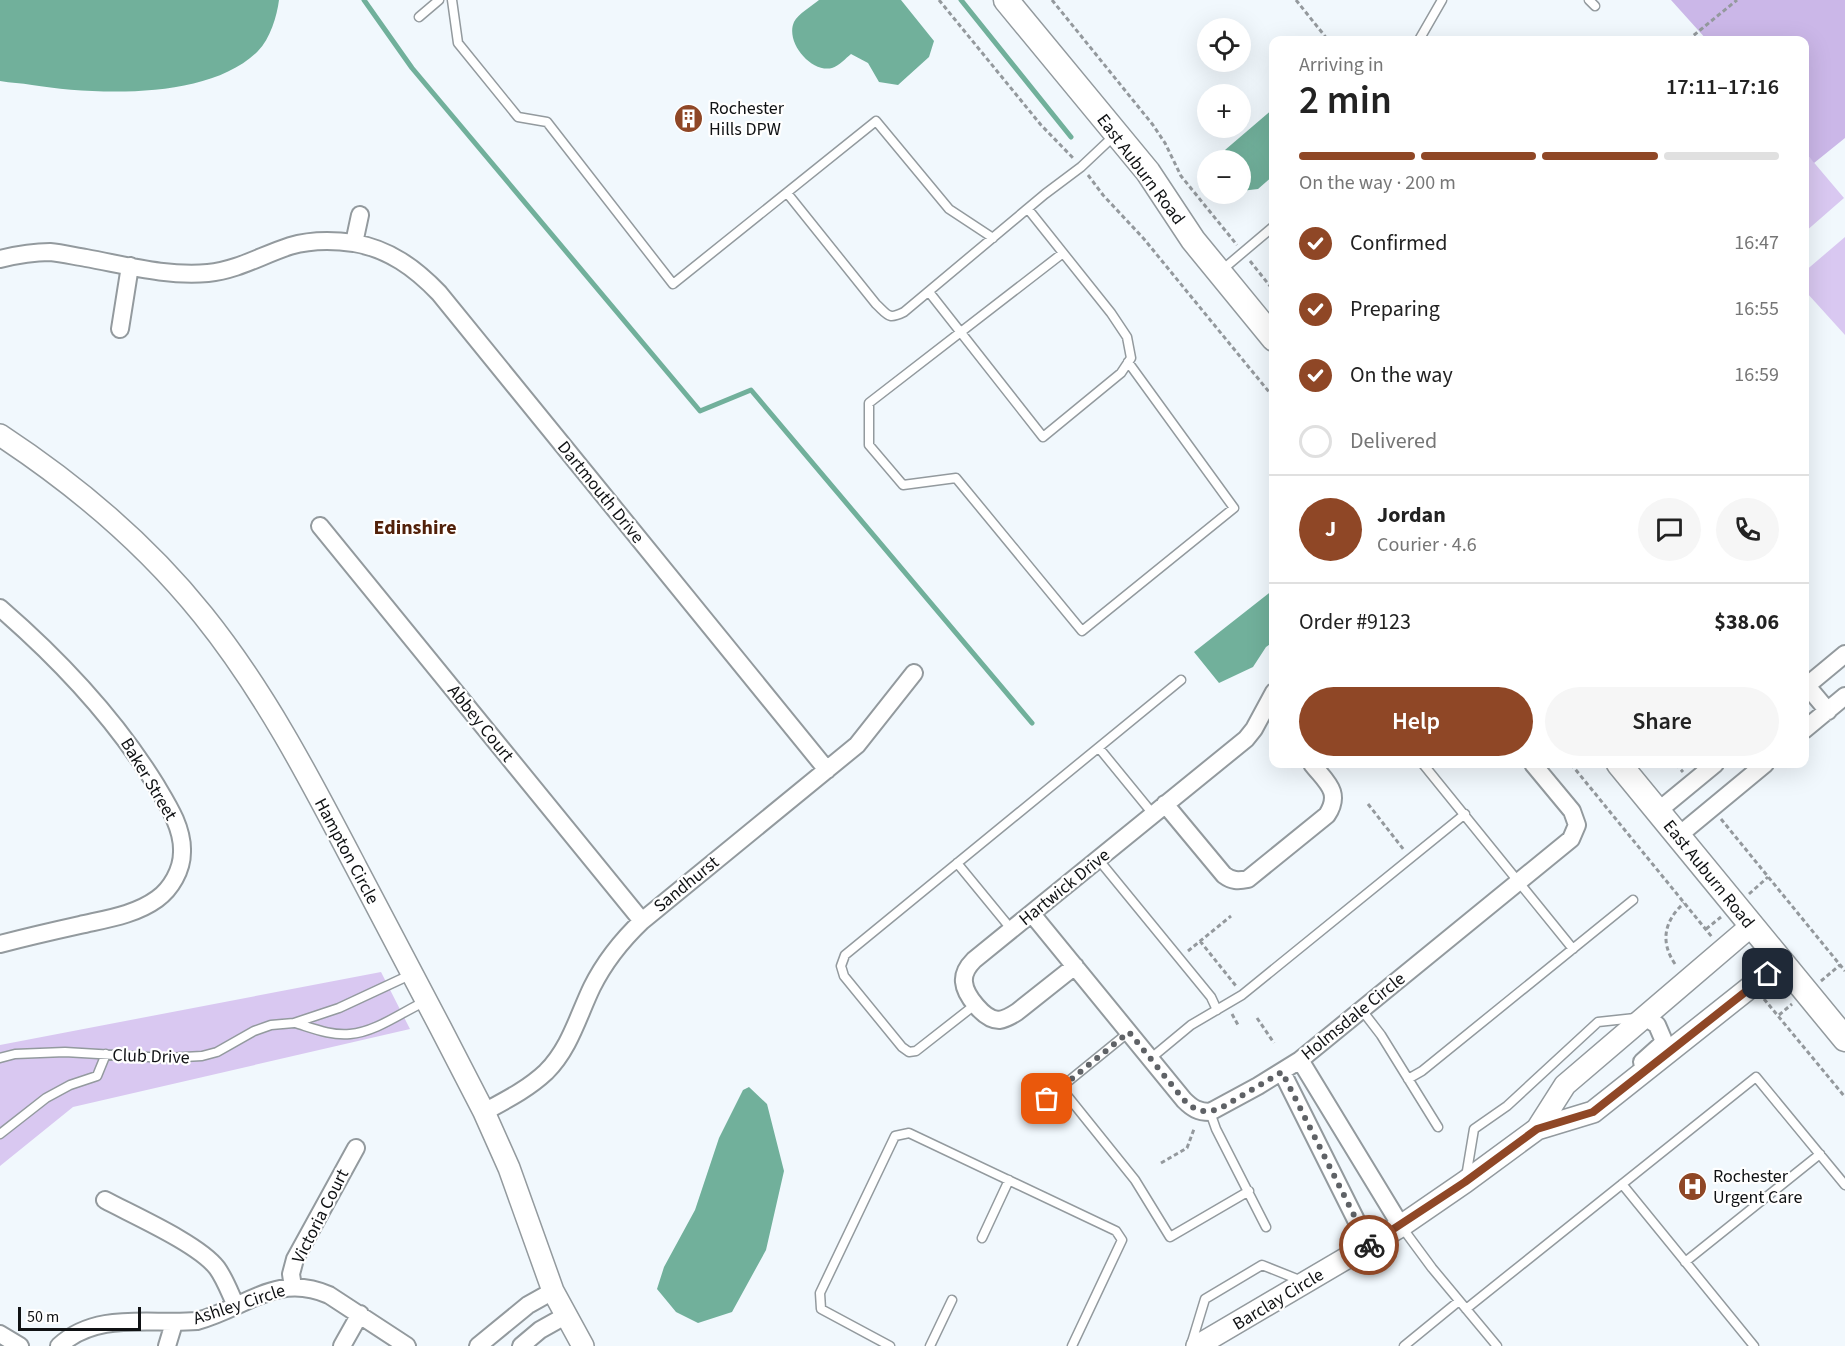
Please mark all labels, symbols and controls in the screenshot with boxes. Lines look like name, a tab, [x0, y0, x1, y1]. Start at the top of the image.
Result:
map controls	[1197, 18, 1251, 204]
button: locate	[1197, 18, 1251, 72]
text: Arriving in	[1299, 51, 1384, 79]
text: 17:11–17:16	[1666, 71, 1779, 103]
text: 2 min	[1299, 73, 1392, 129]
button: +	[1197, 84, 1251, 138]
place label: Rochester Hills DPW	[709, 96, 785, 142]
building icon: Rochester Hills DPW	[672, 102, 704, 134]
street label: East Auburn Road	[1091, 109, 1191, 230]
button: −	[1197, 150, 1251, 204]
text: On the way · 200 m	[1299, 169, 1456, 197]
icon: check	[1299, 227, 1332, 260]
text: Confirmed	[1350, 227, 1447, 259]
text: 16:47	[1734, 229, 1779, 257]
icon: check	[1299, 293, 1332, 326]
text: Preparing	[1350, 293, 1440, 325]
text: 16:55	[1734, 295, 1779, 323]
icon: check	[1299, 359, 1332, 392]
text: On the way	[1350, 359, 1453, 391]
text: 16:59	[1734, 361, 1779, 389]
text: Delivered	[1350, 425, 1437, 457]
street label: Dartmouth Drive	[551, 436, 650, 549]
button: chat	[1638, 498, 1701, 561]
button: phone	[1716, 498, 1779, 561]
text: Jordan	[1377, 499, 1446, 531]
text: J	[1325, 513, 1336, 545]
district label: Edinshire	[373, 514, 457, 542]
text: Courier · 4.6	[1377, 531, 1477, 559]
text: Order #9123	[1299, 606, 1411, 638]
text: $38.06	[1714, 606, 1779, 638]
street label: Abbey Court	[442, 679, 520, 767]
button: Help	[1299, 687, 1533, 756]
button: Share	[1545, 687, 1779, 756]
street label: Baker Street	[114, 733, 183, 825]
street label: Hampton Circle	[308, 794, 385, 909]
street label: East Auburn Road	[1657, 815, 1760, 934]
street label: Hartwick Drive	[1014, 843, 1115, 932]
street label: Sandhurst	[648, 850, 724, 919]
pin	[1742, 948, 1793, 999]
icon: home	[1751, 957, 1784, 990]
street label: Holmsdale Circle	[1296, 967, 1411, 1066]
street label: Club Drive	[112, 1043, 190, 1070]
pin	[1021, 1073, 1072, 1124]
icon: bag	[1030, 1082, 1063, 1115]
place label: Rochester Urgent Care	[1713, 1164, 1802, 1210]
street label: Victoria Court	[286, 1165, 355, 1268]
hospital icon: Rochester Urgent Care	[1676, 1170, 1708, 1202]
courier	[1339, 1215, 1399, 1275]
icon: bike	[1353, 1229, 1386, 1262]
street label: Barclay Circle	[1228, 1262, 1329, 1336]
street label: Ashley Circle	[190, 1278, 289, 1331]
scale bar	[18, 1304, 141, 1332]
text: 50 m	[27, 1306, 59, 1328]

